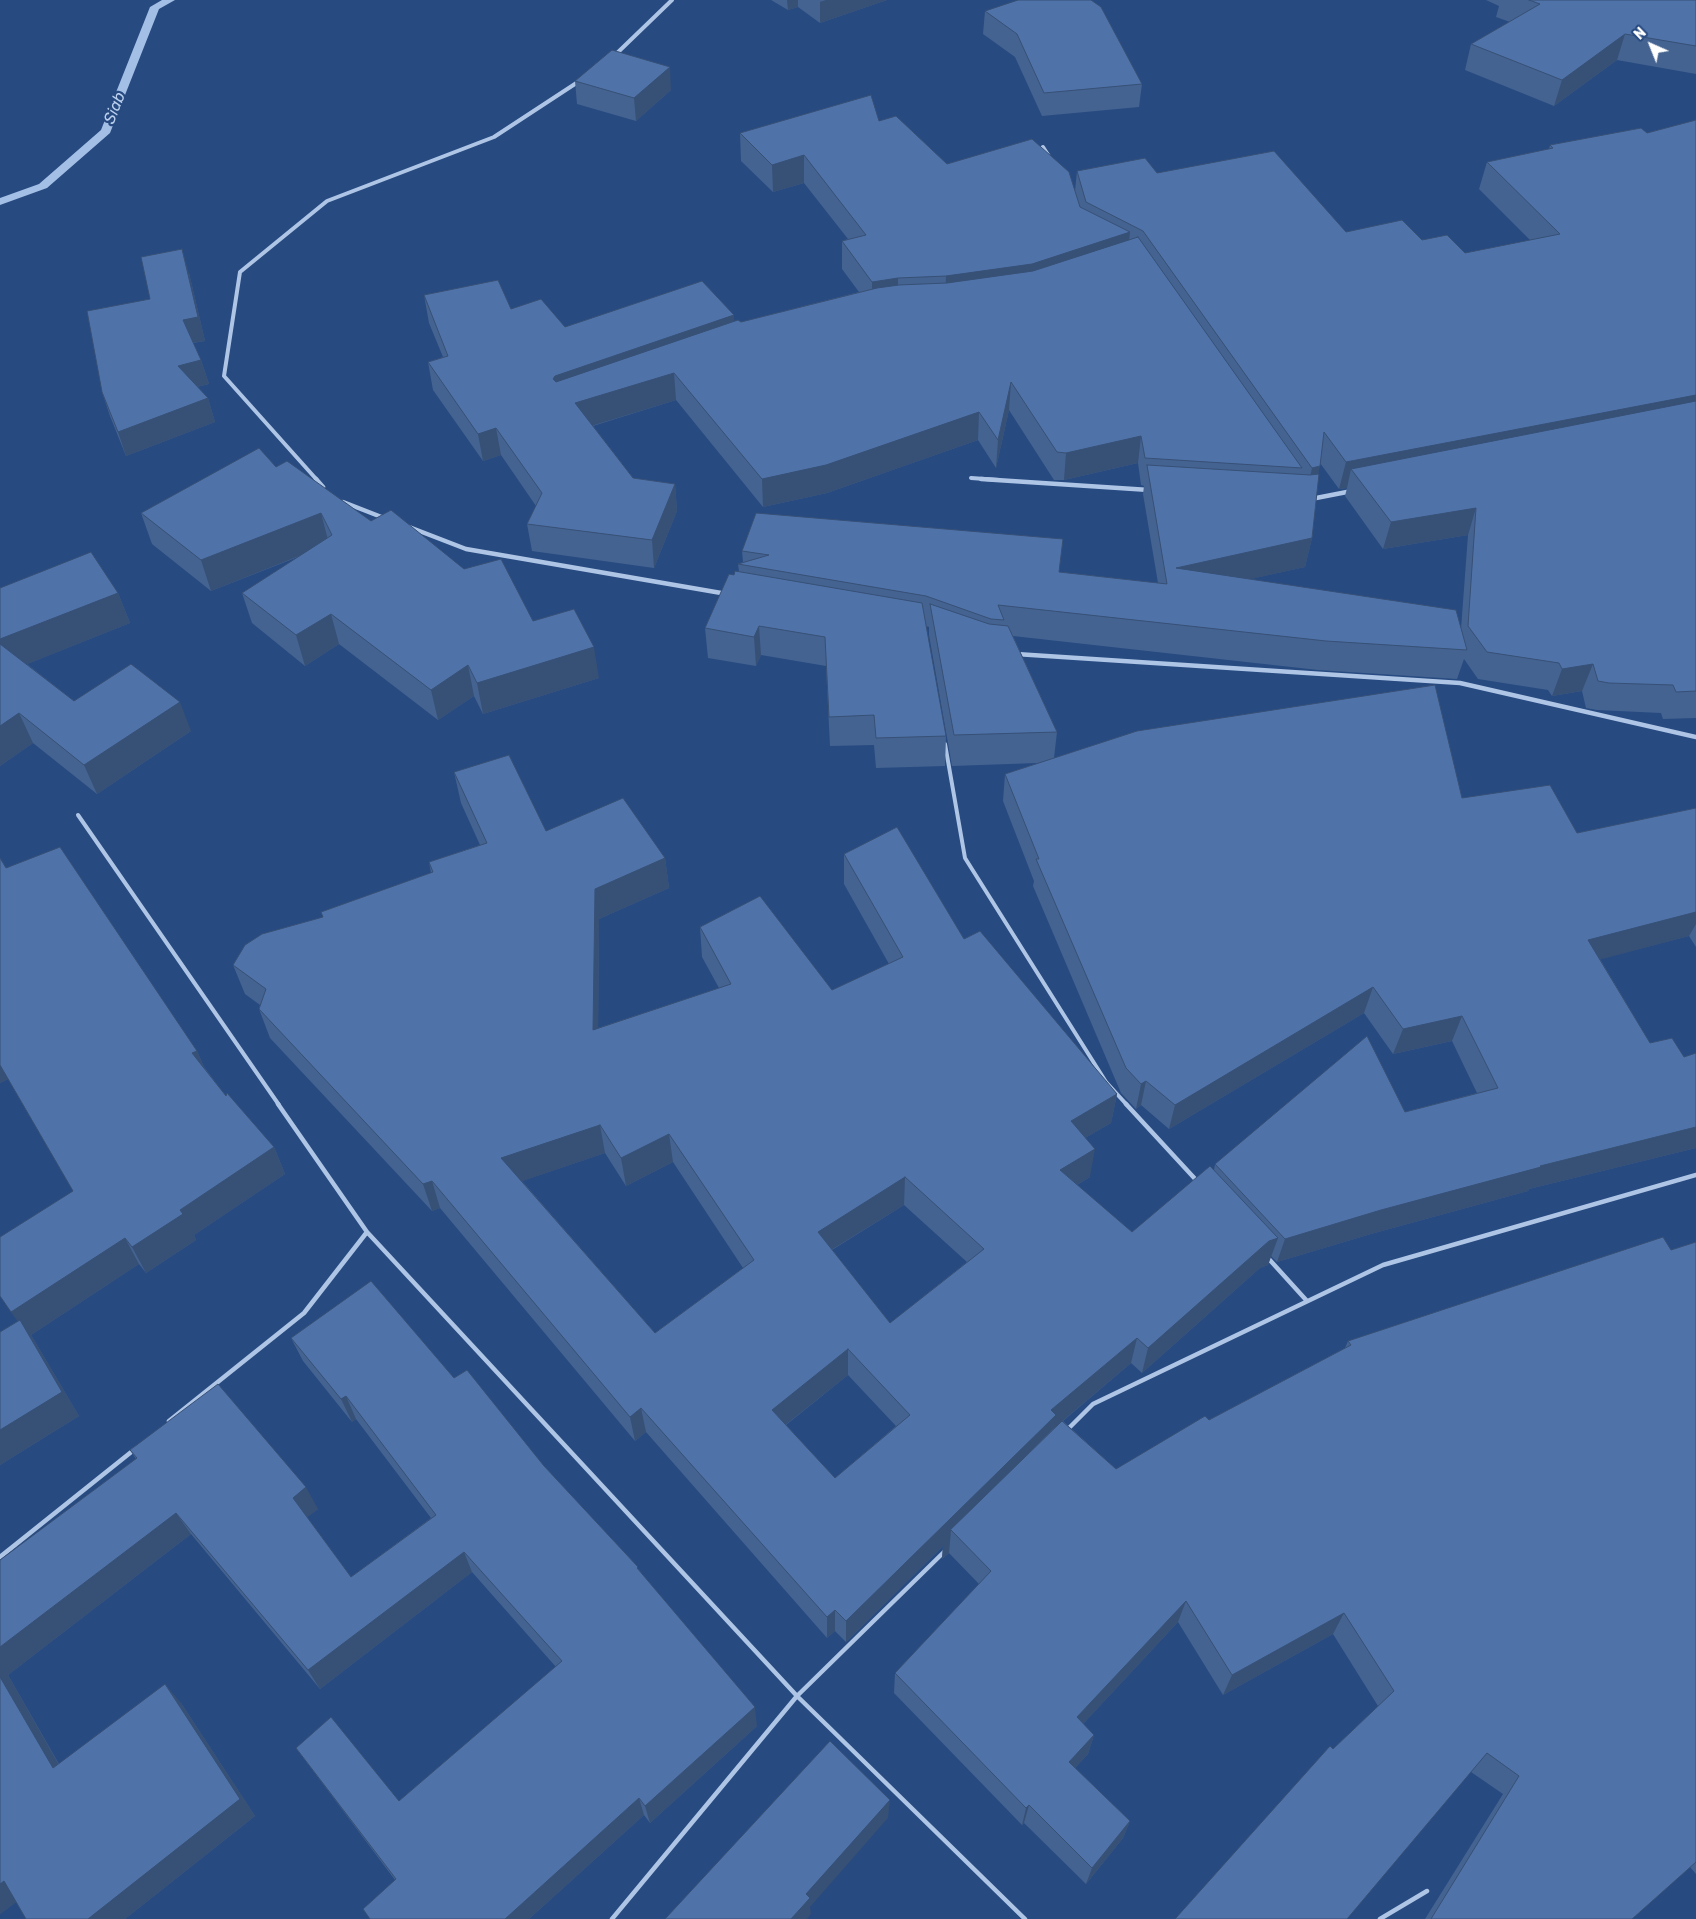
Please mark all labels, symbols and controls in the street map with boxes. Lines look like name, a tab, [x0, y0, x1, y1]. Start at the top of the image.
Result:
north arrow	[1626, 20, 1676, 70]
text: N	[1631, 24, 1650, 43]
water label: Siab	[100, 89, 130, 127]

